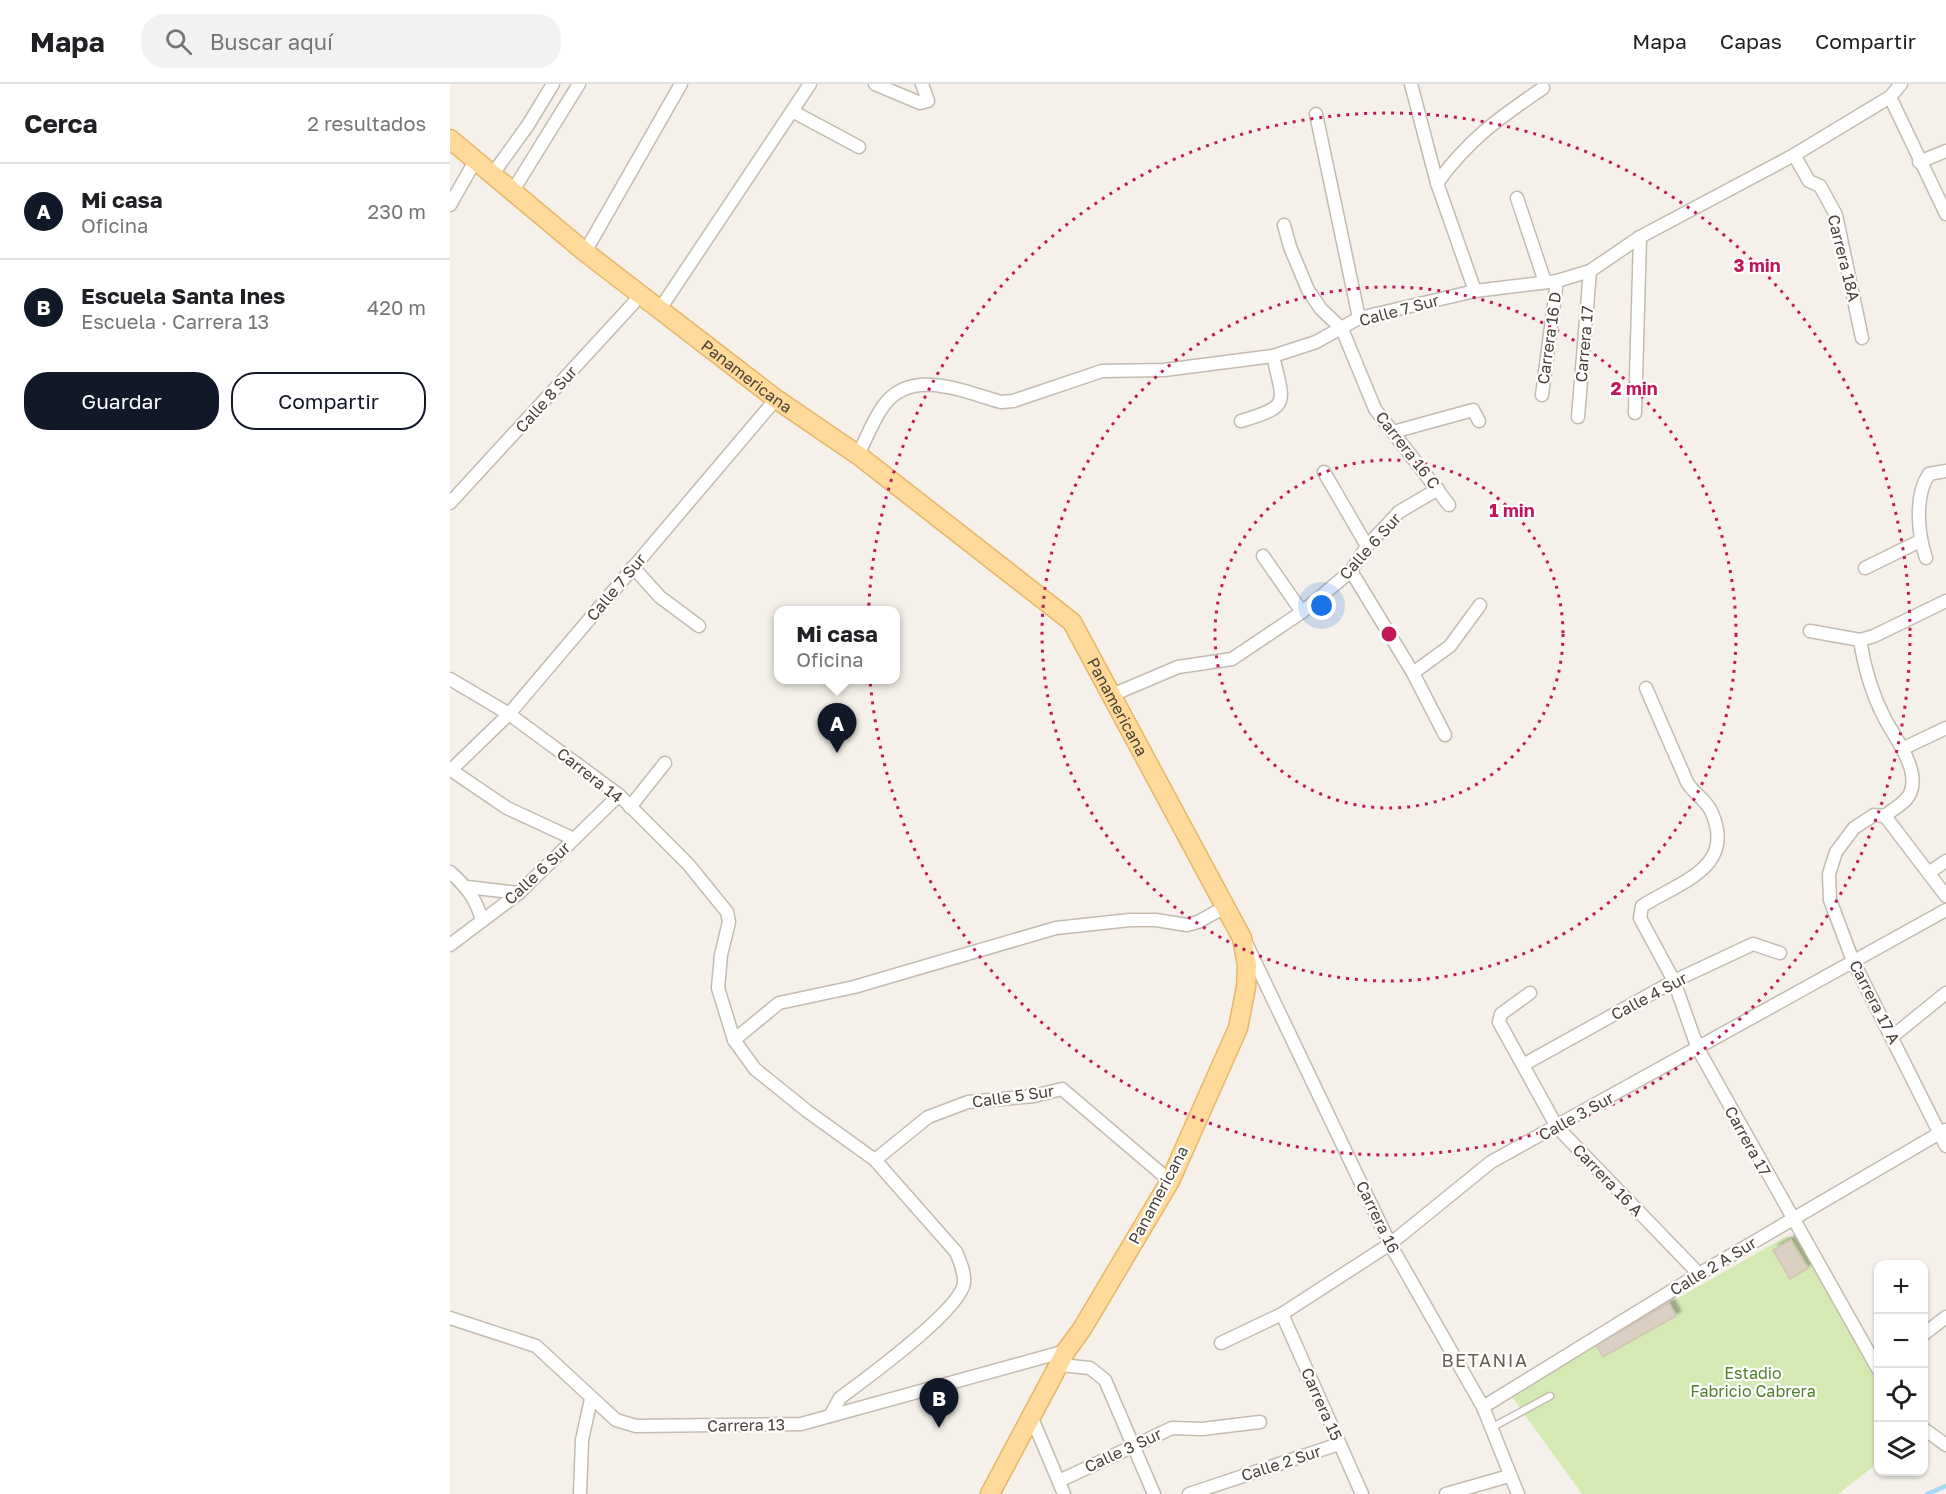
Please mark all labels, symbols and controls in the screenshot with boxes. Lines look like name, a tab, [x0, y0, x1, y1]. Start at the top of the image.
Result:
search box	[141, 14, 561, 68]
text: Mapa	[30, 25, 105, 58]
icon: search	[162, 25, 195, 58]
text: Buscar aquí	[210, 28, 333, 55]
text: Mapa	[1632, 28, 1687, 54]
text: Capas	[1720, 28, 1782, 54]
text: Compartir	[1815, 28, 1916, 54]
text: Cerca	[24, 108, 98, 139]
text: 2 resultados	[307, 111, 426, 135]
text: Mi casa	[81, 186, 163, 213]
text: A	[36, 199, 51, 223]
text: 230 m	[368, 199, 426, 223]
street label: Carrera 18A	[1824, 212, 1865, 304]
text: Oficina	[81, 213, 148, 237]
text: 3 min	[1733, 254, 1781, 276]
text: Escuela Santa Ines	[81, 282, 285, 309]
street label: Calle 7 Sur	[1357, 290, 1441, 330]
street label: Carrera 16 D	[1533, 290, 1565, 386]
text: B	[36, 295, 51, 319]
text: 420 m	[367, 295, 426, 319]
street label: Carrera 17	[1571, 305, 1597, 383]
text: Escuela · Carrera 13	[81, 309, 269, 333]
street label: Panamericana	[697, 335, 796, 417]
street label: Calle 8 Sur	[511, 361, 581, 437]
button: Guardar	[24, 372, 219, 430]
button: Compartir	[231, 372, 426, 430]
text: 2 min	[1610, 377, 1658, 399]
street label: Carrera 16 C	[1372, 407, 1445, 493]
text: 1 min	[1489, 499, 1535, 521]
street label: Calle 6 Sur	[1335, 508, 1405, 584]
street label: Calle 7 Sur	[582, 549, 650, 625]
your location	[1307, 591, 1336, 620]
popup	[774, 606, 900, 684]
text: Mi casa	[796, 620, 878, 647]
centre of rings	[1379, 624, 1399, 644]
text: Oficina	[796, 647, 864, 671]
street label: Panamericana	[1083, 654, 1152, 759]
pin: A	[818, 704, 856, 753]
street label: Carrera 14	[553, 743, 627, 807]
street label: Calle 6 Sur	[500, 837, 574, 909]
street label: Carrera 17 A	[1845, 957, 1905, 1048]
street label: Calle 4 Sur	[1608, 968, 1690, 1024]
street label: Calle 5 Sur	[971, 1080, 1055, 1112]
street label: Calle 3 Sur	[1535, 1087, 1617, 1145]
street label: Carrera 17	[1721, 1103, 1775, 1179]
street label: Carrera 16 A	[1569, 1140, 1648, 1221]
street label: Panamericana	[1124, 1142, 1192, 1248]
street label: Carrera 16	[1352, 1178, 1404, 1256]
street label: Calle 2 A Sur	[1666, 1232, 1760, 1300]
map controls	[1874, 1260, 1928, 1476]
button: +	[1874, 1260, 1928, 1314]
button: −	[1874, 1314, 1928, 1368]
district label: BETANIA	[1442, 1349, 1528, 1371]
park label: Estadio Fabricio Cabrera	[1690, 1363, 1816, 1401]
street label: Carrera 15	[1297, 1364, 1347, 1444]
button: locate	[1874, 1368, 1928, 1422]
pin: B	[920, 1378, 958, 1428]
street label: Carrera 13	[707, 1414, 785, 1436]
button: layers	[1874, 1422, 1928, 1476]
street label: Calle 3 Sur	[1081, 1423, 1165, 1477]
street label: Calle 2 Sur	[1239, 1441, 1323, 1485]

